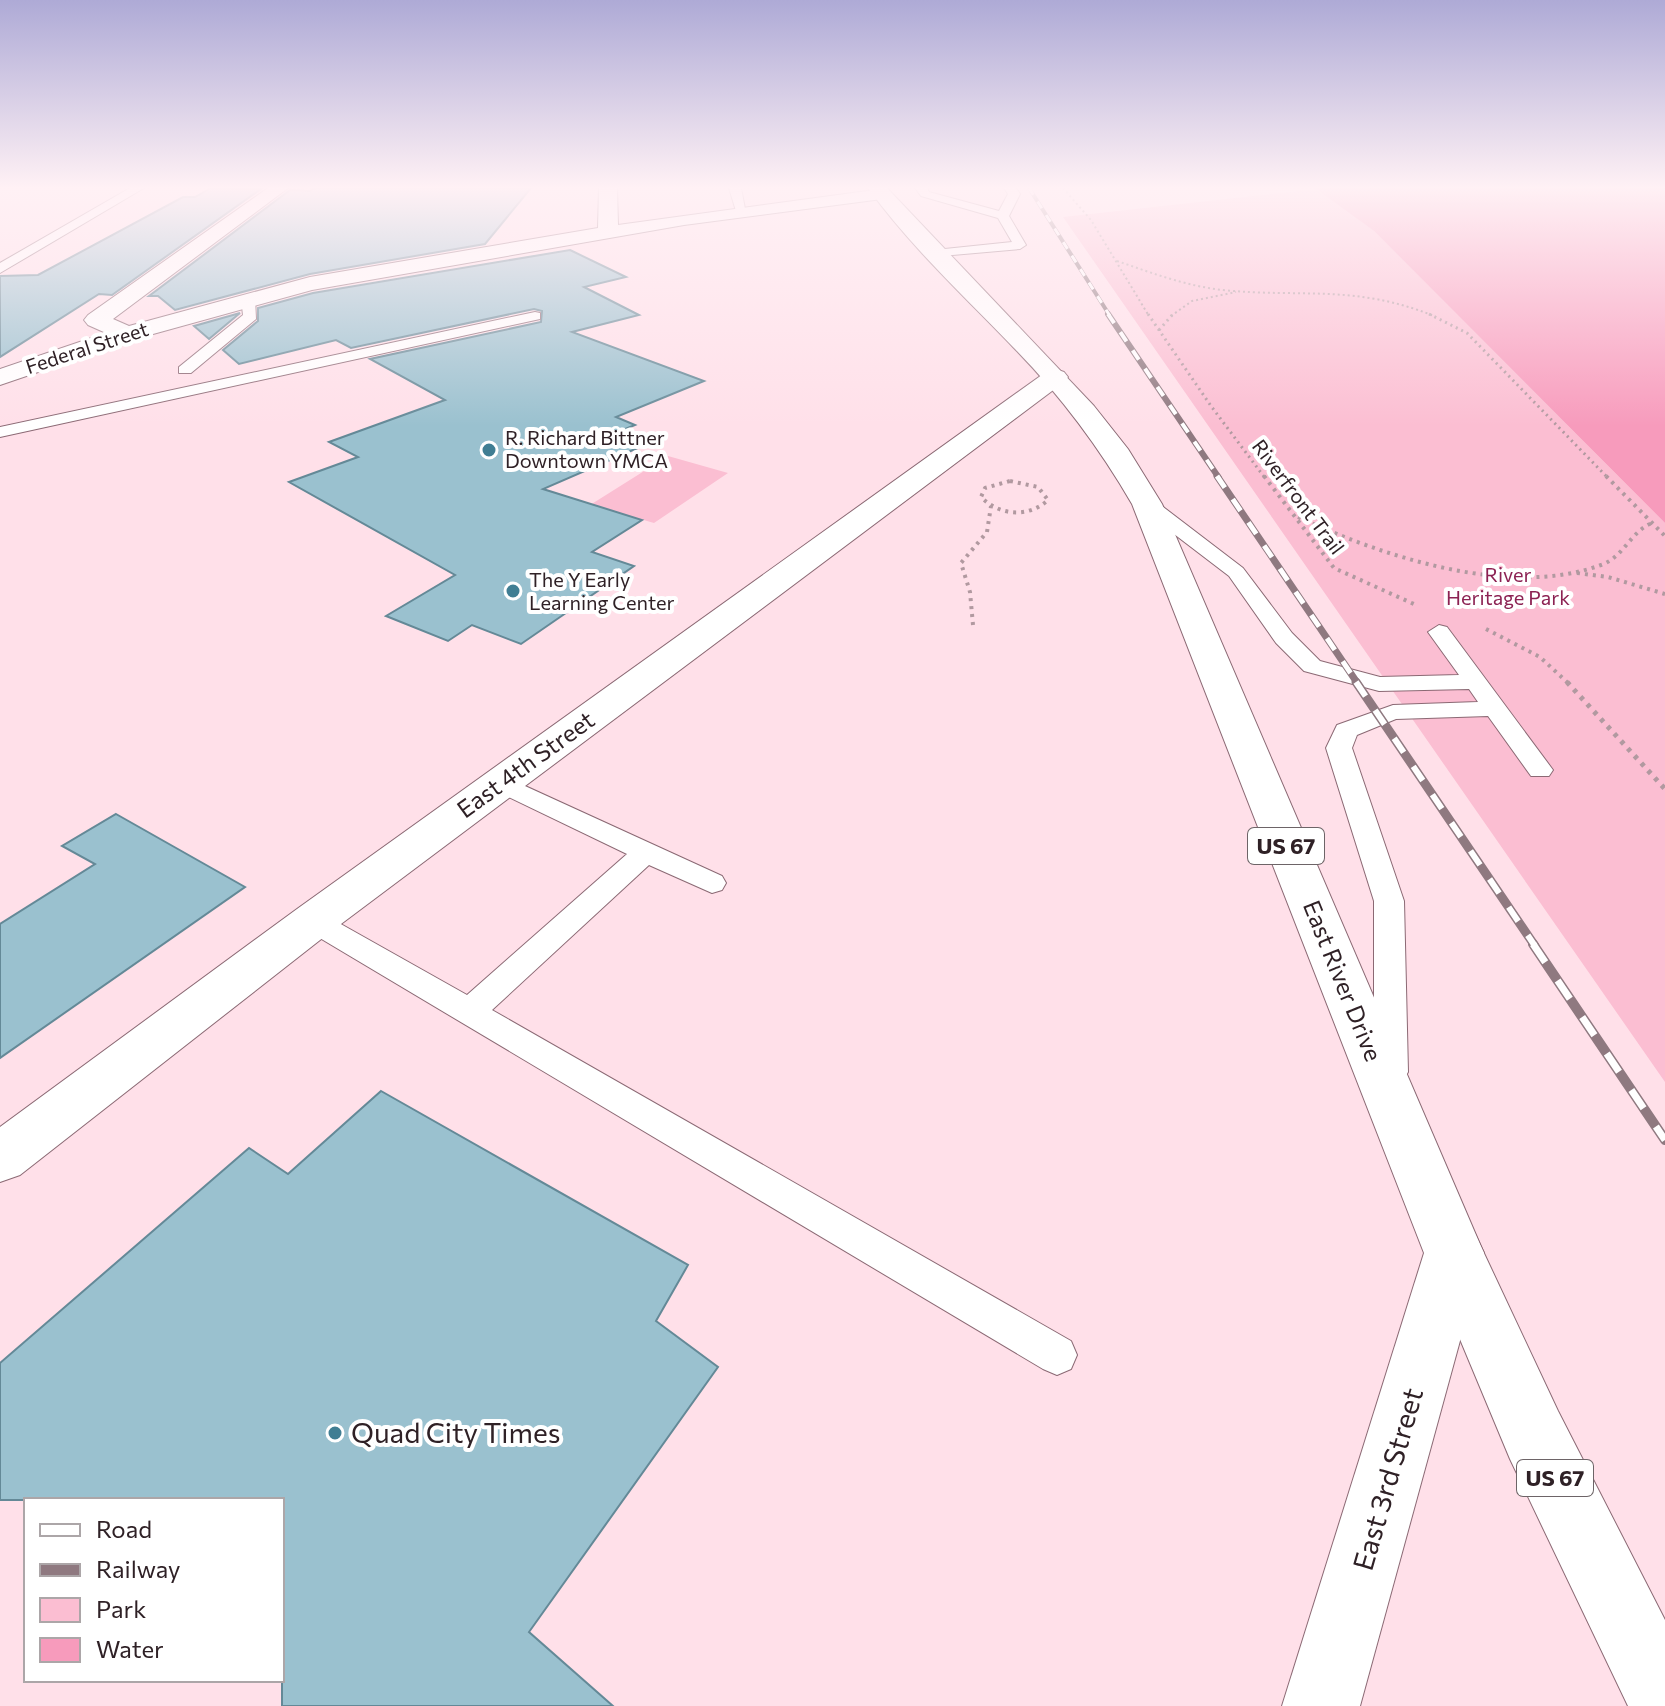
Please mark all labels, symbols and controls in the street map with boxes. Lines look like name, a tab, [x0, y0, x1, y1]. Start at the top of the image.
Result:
street label: Federal Street	[22, 316, 151, 378]
place label: R. Richard Bittner Downtown YMCA	[505, 425, 668, 472]
street label: Riverfront Trail	[1248, 434, 1350, 559]
marker: R. Richard Bittner Downtown YMCA	[480, 441, 498, 459]
park label: River Heritage Park	[1446, 562, 1570, 609]
place label: The Y Early Learning Center	[529, 567, 675, 614]
marker: The Y Early Learning Center	[504, 582, 522, 600]
street label: East 4th Street	[451, 704, 600, 823]
road number: US 67	[1248, 828, 1324, 864]
street label: East River Drive	[1298, 896, 1389, 1065]
street label: East 3rd Street	[1345, 1384, 1429, 1574]
place label: Quad City Times	[351, 1415, 560, 1449]
marker: Quad City Times	[326, 1424, 344, 1442]
road number: US 67	[1517, 1460, 1593, 1496]
legend	[24, 1498, 284, 1682]
text: Road	[96, 1514, 152, 1543]
text: Railway	[96, 1554, 181, 1583]
text: Park	[96, 1594, 146, 1623]
text: Water	[96, 1634, 164, 1663]

